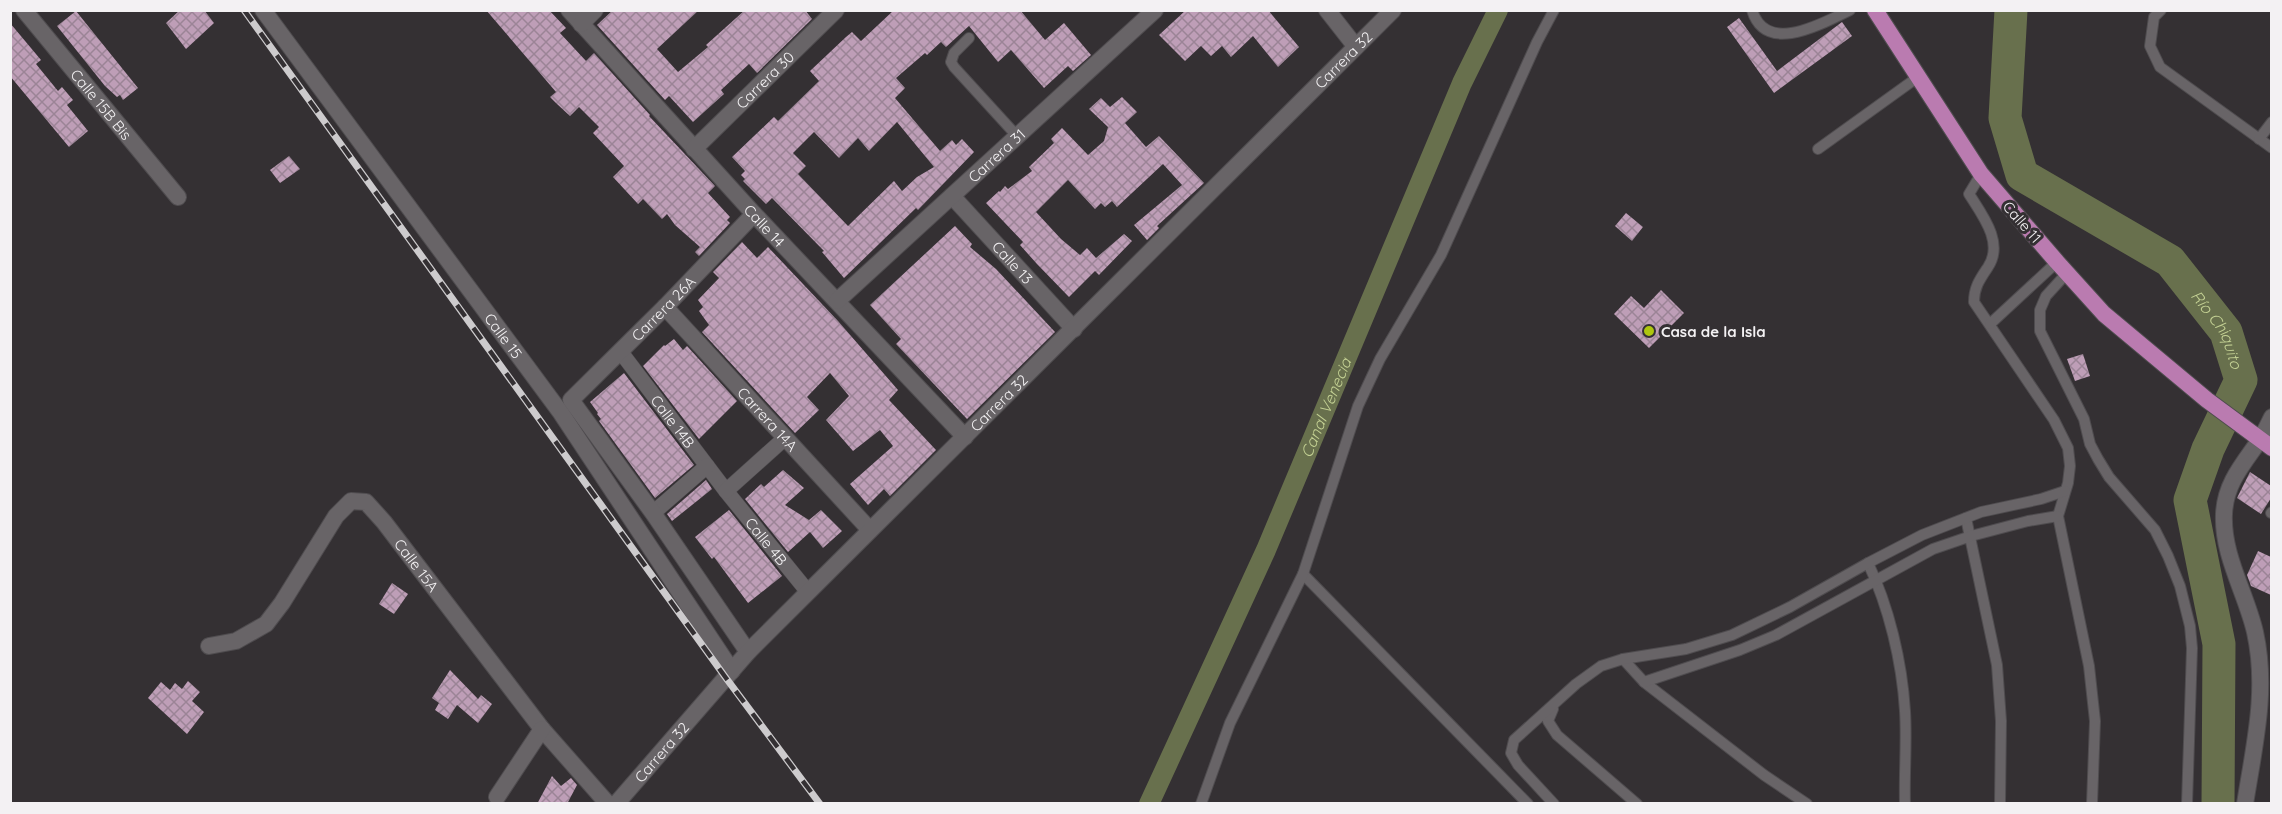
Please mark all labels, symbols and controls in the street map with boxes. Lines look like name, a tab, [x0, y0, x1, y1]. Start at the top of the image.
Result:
street label: Carrera 32	[1310, 27, 1376, 92]
street label: Carrera 30	[732, 47, 798, 113]
street label: Calle 15B Bis	[67, 65, 136, 143]
street label: Carrera 31	[964, 124, 1029, 186]
street label: Calle 11	[1999, 197, 2045, 247]
street label: Calle 14	[740, 200, 789, 251]
street label: Calle 13	[988, 237, 1037, 288]
street label: Carrera 26A	[627, 272, 699, 345]
water label: Río Chiquito	[2187, 286, 2247, 373]
street label: Calle 15	[481, 309, 527, 362]
place label: Casa de la Isla	[1661, 322, 1766, 341]
marker: Casa de la Isla	[1642, 324, 1656, 338]
water label: Canal Venecia	[1296, 354, 1356, 461]
street label: Carrera 32	[966, 370, 1031, 435]
street label: Carrera 14A	[734, 383, 802, 455]
street label: Calle 14B	[647, 391, 699, 451]
street label: Calle 4B	[742, 513, 792, 569]
street label: Calle 15A	[391, 535, 443, 596]
street label: Carrera 32	[630, 718, 693, 786]

